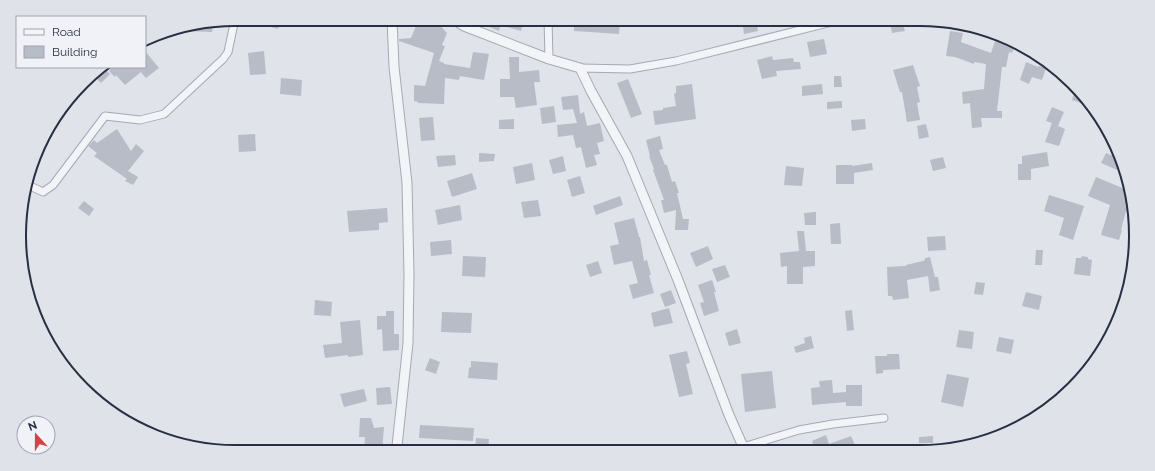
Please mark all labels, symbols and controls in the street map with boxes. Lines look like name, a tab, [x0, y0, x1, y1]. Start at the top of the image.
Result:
legend	[16, 16, 146, 68]
text: Road	[52, 25, 81, 39]
text: Building	[52, 45, 98, 59]
north arrow	[16, 415, 56, 455]
text: N	[26, 419, 39, 434]

